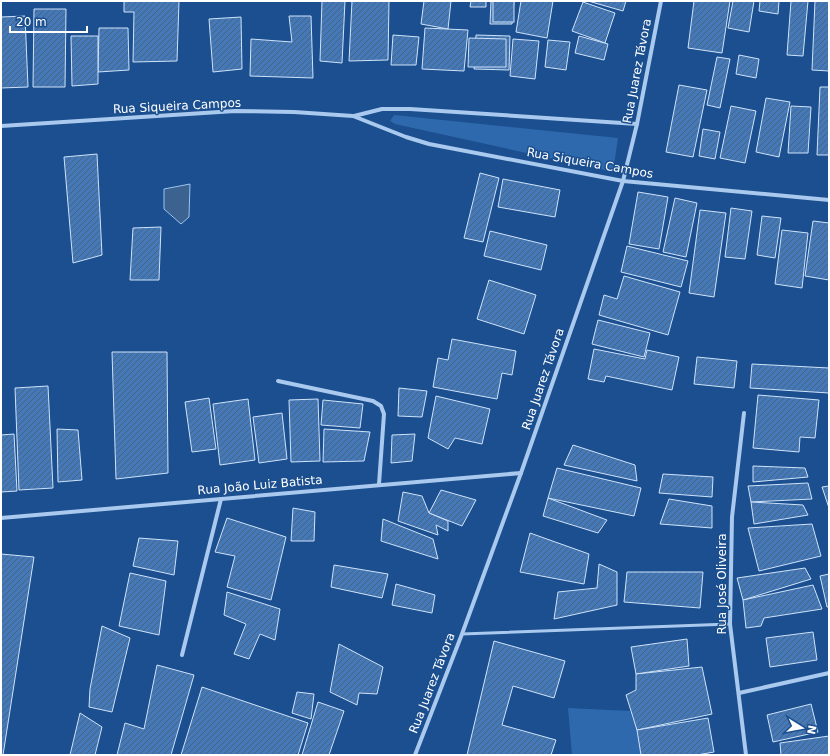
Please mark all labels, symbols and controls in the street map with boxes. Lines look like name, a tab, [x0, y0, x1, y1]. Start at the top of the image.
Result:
scale bar	[10, 8, 87, 34]
text: 20 m	[16, 15, 47, 29]
street label: Rua Juarez Távora	[620, 17, 654, 125]
street label: Rua Siqueira Campos	[113, 96, 241, 116]
street label: Rua Siqueira Campos	[526, 145, 654, 181]
street label: Rua Juarez Távora	[519, 326, 567, 432]
street label: Rua João Luiz Batista	[197, 473, 323, 497]
street label: Rua José Oliveira	[715, 533, 729, 635]
street label: Rua Juarez Távora	[406, 631, 458, 735]
north arrow	[782, 708, 822, 748]
text: N	[804, 724, 819, 736]

